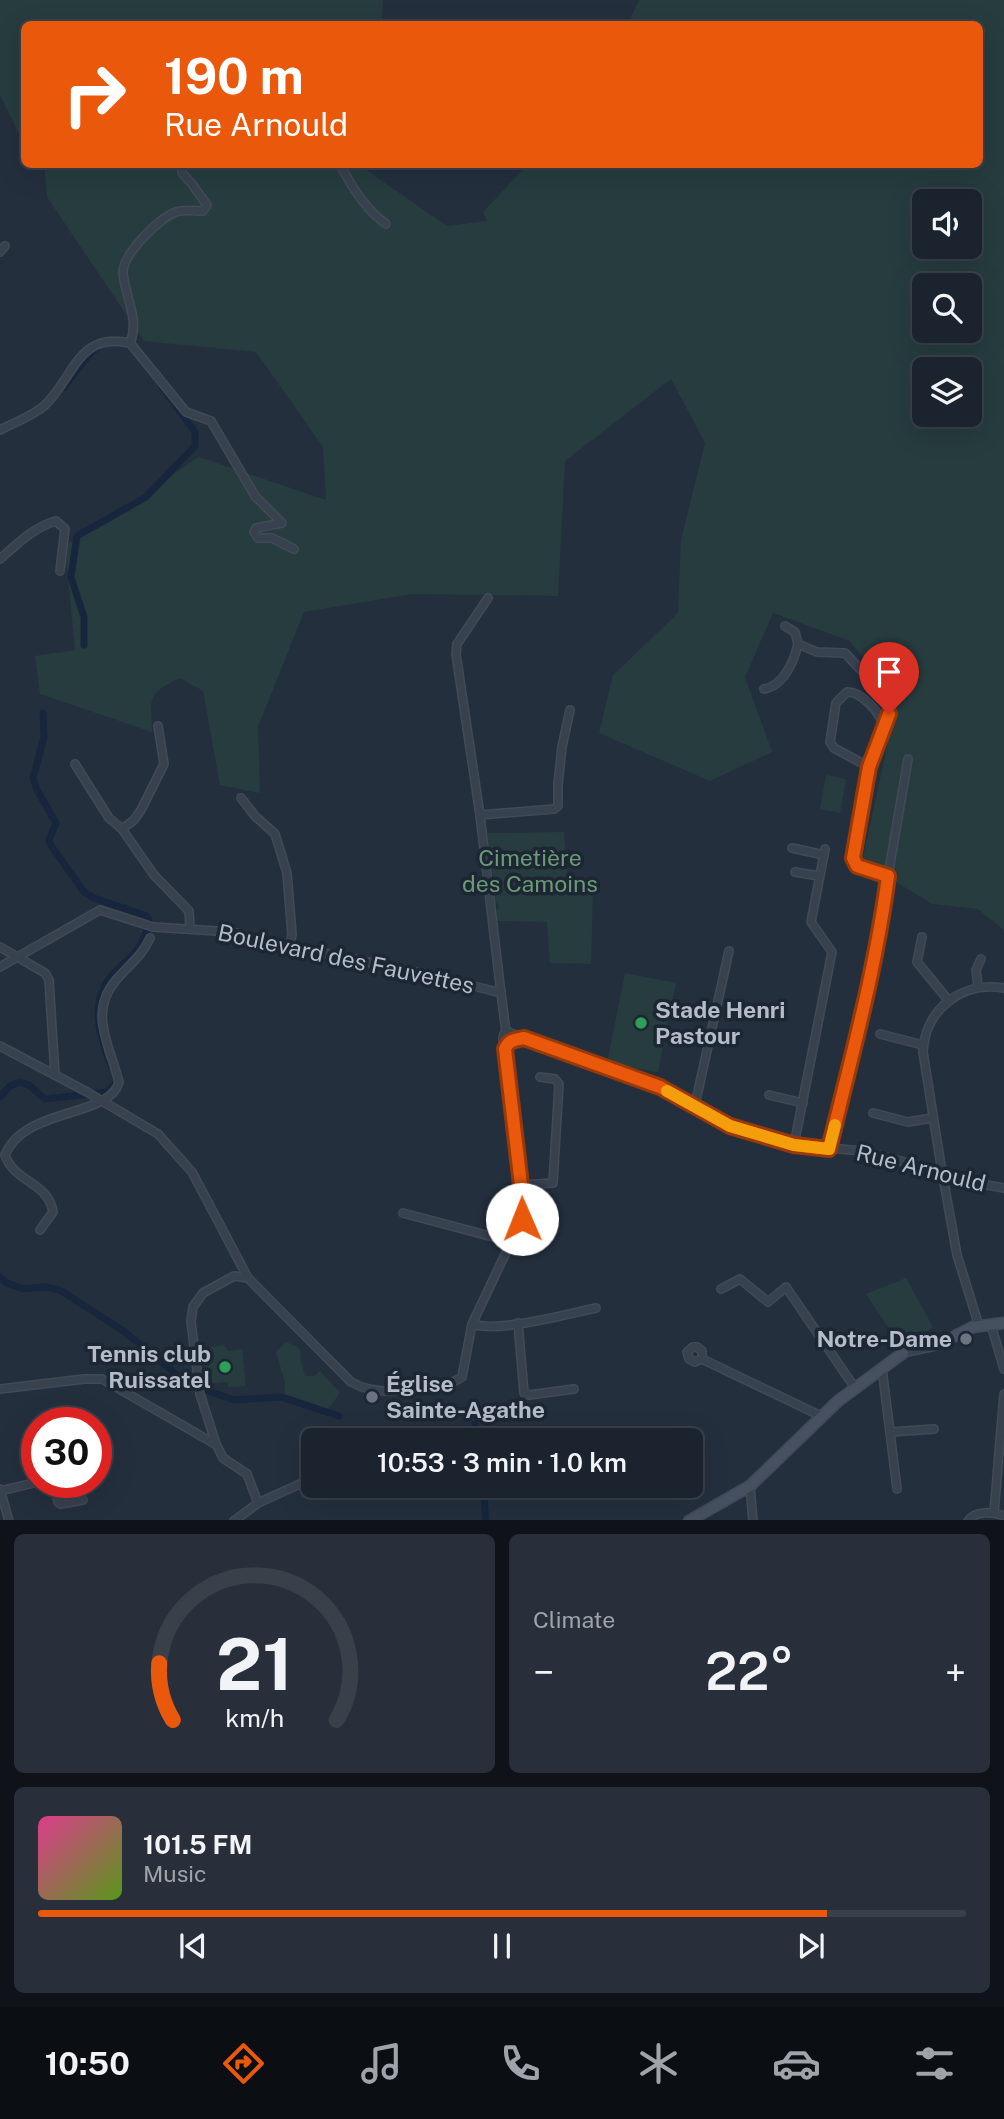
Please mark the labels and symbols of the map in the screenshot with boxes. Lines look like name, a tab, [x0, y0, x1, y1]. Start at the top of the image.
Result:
pin	[859, 642, 919, 714]
park label: Cimetière des Camoins	[462, 844, 598, 897]
street label: Boulevard des Fauvettes	[216, 918, 477, 999]
place label: Stade Henri Pastour	[655, 996, 785, 1049]
marker: Stade Henri Pastour	[633, 1015, 649, 1031]
street label: Rue Arnould	[854, 1138, 989, 1197]
position arrow	[485, 1182, 559, 1256]
place label: Notre-Dame	[816, 1325, 952, 1352]
marker: Notre-Dame	[958, 1331, 974, 1347]
place label: Tennis club Ruissatel	[87, 1340, 211, 1393]
marker: Tennis club Ruissatel	[217, 1359, 233, 1375]
place label: Église Sainte-Agathe	[386, 1370, 545, 1423]
marker: Église Sainte-Agathe	[364, 1389, 380, 1405]
speed limit sign: 30	[21, 1407, 112, 1498]

